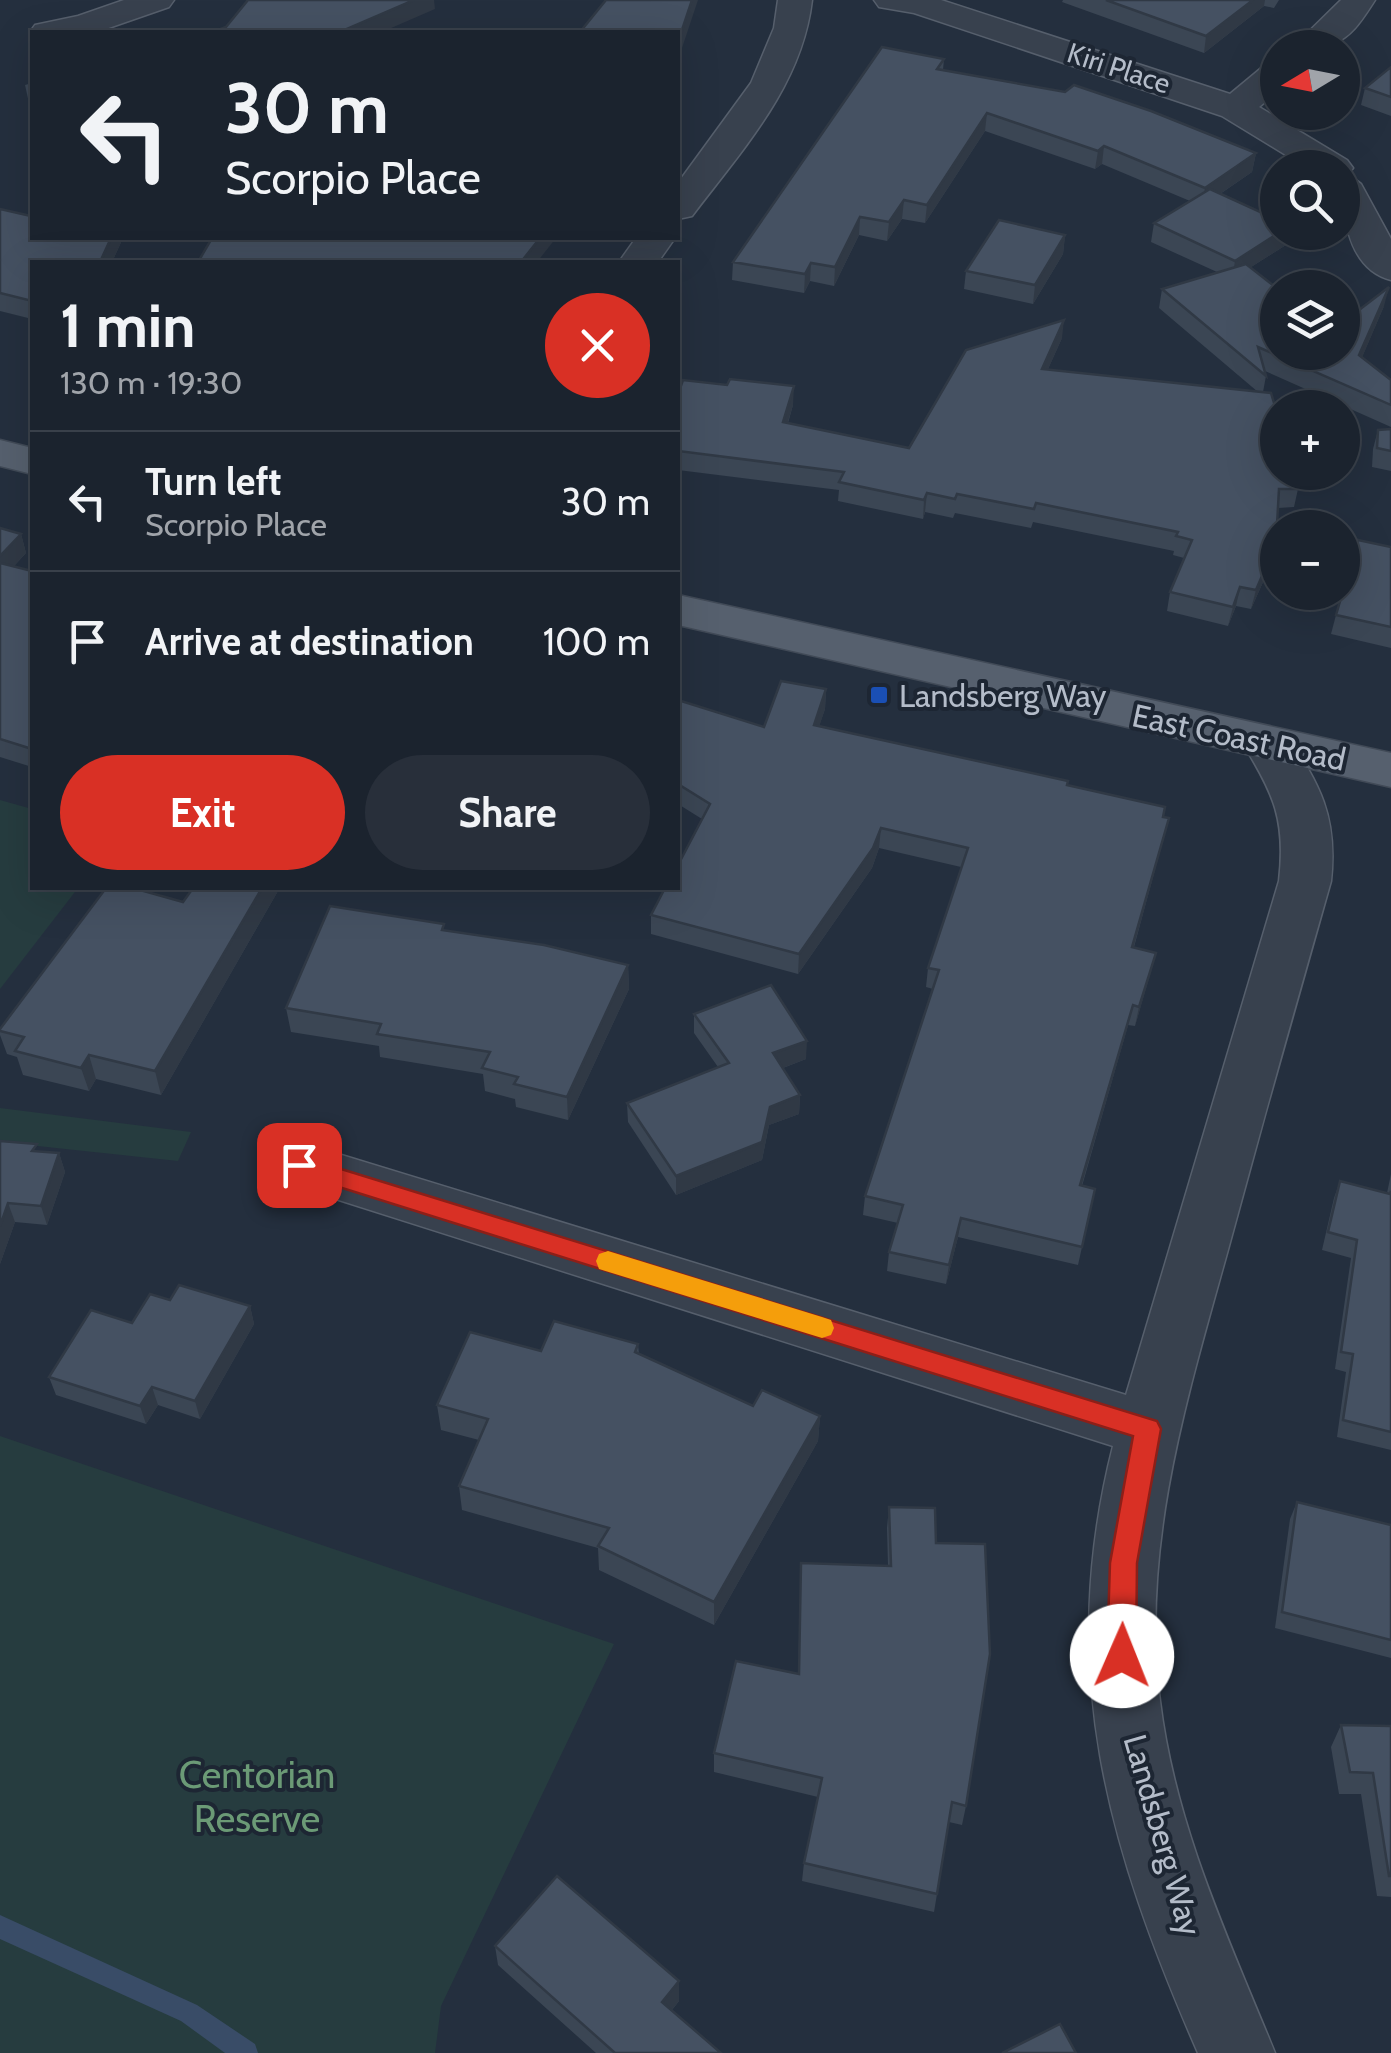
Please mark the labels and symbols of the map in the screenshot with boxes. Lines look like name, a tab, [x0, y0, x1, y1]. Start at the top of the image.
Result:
north arrow	[1260, 30, 1360, 130]
street label: Kiri Place	[1063, 35, 1175, 101]
place label: Landsberg Way	[899, 676, 1106, 715]
marker: Landsberg Way	[868, 684, 890, 706]
street label: East Coast Road	[1129, 695, 1349, 779]
pin	[257, 1123, 342, 1208]
position arrow	[1070, 1604, 1174, 1708]
street label: Landsberg Way	[1116, 1730, 1210, 1940]
park label: Centorian Reserve	[179, 1751, 335, 1842]

